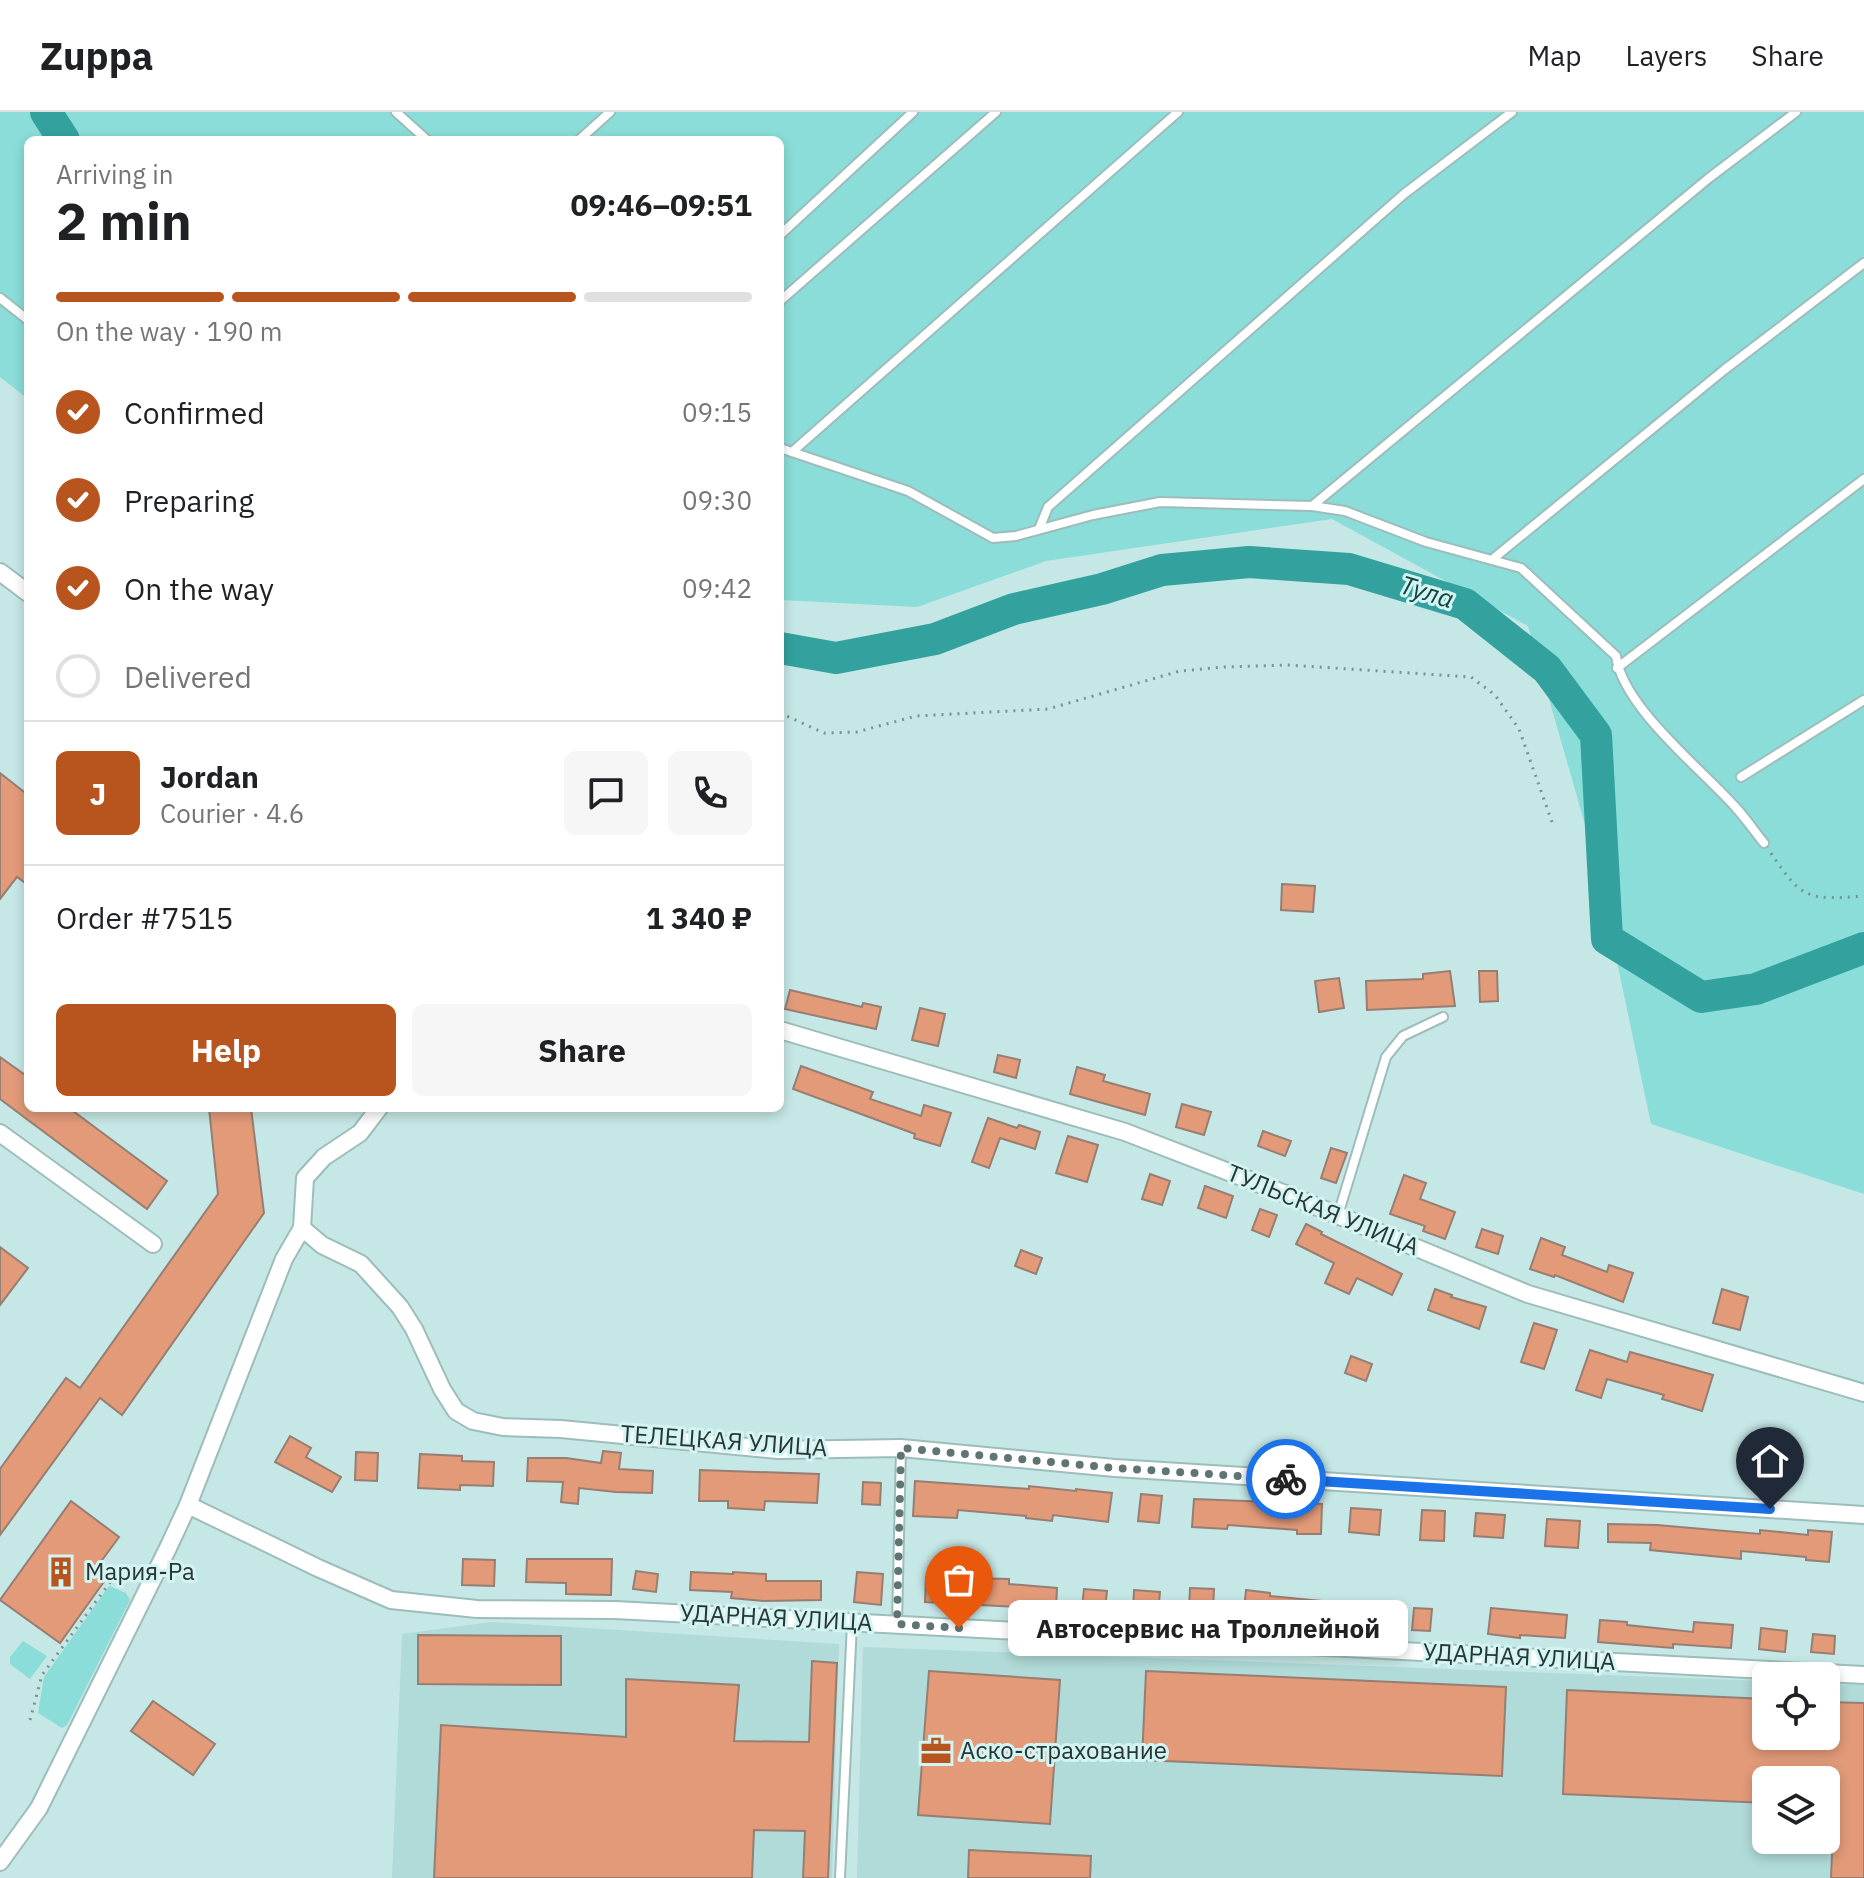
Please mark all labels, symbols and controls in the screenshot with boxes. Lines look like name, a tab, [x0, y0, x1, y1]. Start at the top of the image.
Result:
text: Zuppa	[40, 31, 153, 80]
text: Map	[1527, 37, 1581, 74]
text: Layers	[1625, 37, 1707, 74]
text: Share	[1751, 37, 1824, 74]
text: Arriving in	[56, 157, 173, 191]
text: 09:46–09:51	[571, 185, 752, 224]
text: 2 min	[56, 187, 192, 254]
text: On the way · 190 m	[56, 314, 282, 348]
icon: check	[56, 390, 100, 434]
text: Confirmed	[124, 393, 265, 432]
text: 09:15	[682, 395, 752, 429]
icon: check	[56, 478, 100, 522]
text: Preparing	[124, 481, 254, 520]
text: 09:30	[682, 483, 752, 517]
icon: check	[56, 566, 100, 610]
water label: Тула	[1396, 567, 1458, 615]
text: On the way	[124, 569, 274, 608]
text: 09:42	[682, 571, 752, 605]
text: Delivered	[124, 657, 252, 696]
button: chat	[564, 751, 648, 835]
button: phone	[668, 751, 752, 835]
text: Jordan	[160, 757, 259, 796]
text: J	[90, 774, 106, 813]
text: Courier · 4.6	[160, 796, 304, 830]
text: Order #7515	[56, 898, 233, 937]
text: 1 340 ₽	[646, 898, 752, 937]
button: Help	[56, 1004, 396, 1096]
button: Share	[412, 1004, 752, 1096]
street label: ТУЛЬСКАЯ УЛИЦА	[1222, 1156, 1424, 1262]
street label: ТЕЛЕЦКАЯ УЛИЦА	[620, 1417, 829, 1463]
pin	[1736, 1427, 1804, 1509]
courier	[1246, 1439, 1326, 1519]
icon: home	[1748, 1439, 1792, 1483]
icon: bike	[1264, 1457, 1308, 1501]
pin	[925, 1546, 993, 1628]
building icon: Мария-Ра	[44, 1555, 78, 1589]
place label: Мария-Ра	[85, 1555, 195, 1587]
icon: bag	[937, 1558, 981, 1602]
street label: УДАРНАЯ УЛИЦА	[679, 1596, 873, 1638]
callout: Автосервис на Троллейной	[1007, 1600, 1407, 1656]
text: Автосервис на Троллейной	[1036, 1611, 1380, 1645]
street label: УДАРНАЯ УЛИЦА	[1422, 1635, 1616, 1677]
map controls	[1752, 1662, 1840, 1854]
button: locate	[1752, 1662, 1840, 1750]
office icon: Аско-страхование	[919, 1734, 953, 1768]
place label: Аско-страхование	[960, 1734, 1167, 1766]
button: layers	[1752, 1766, 1840, 1854]

